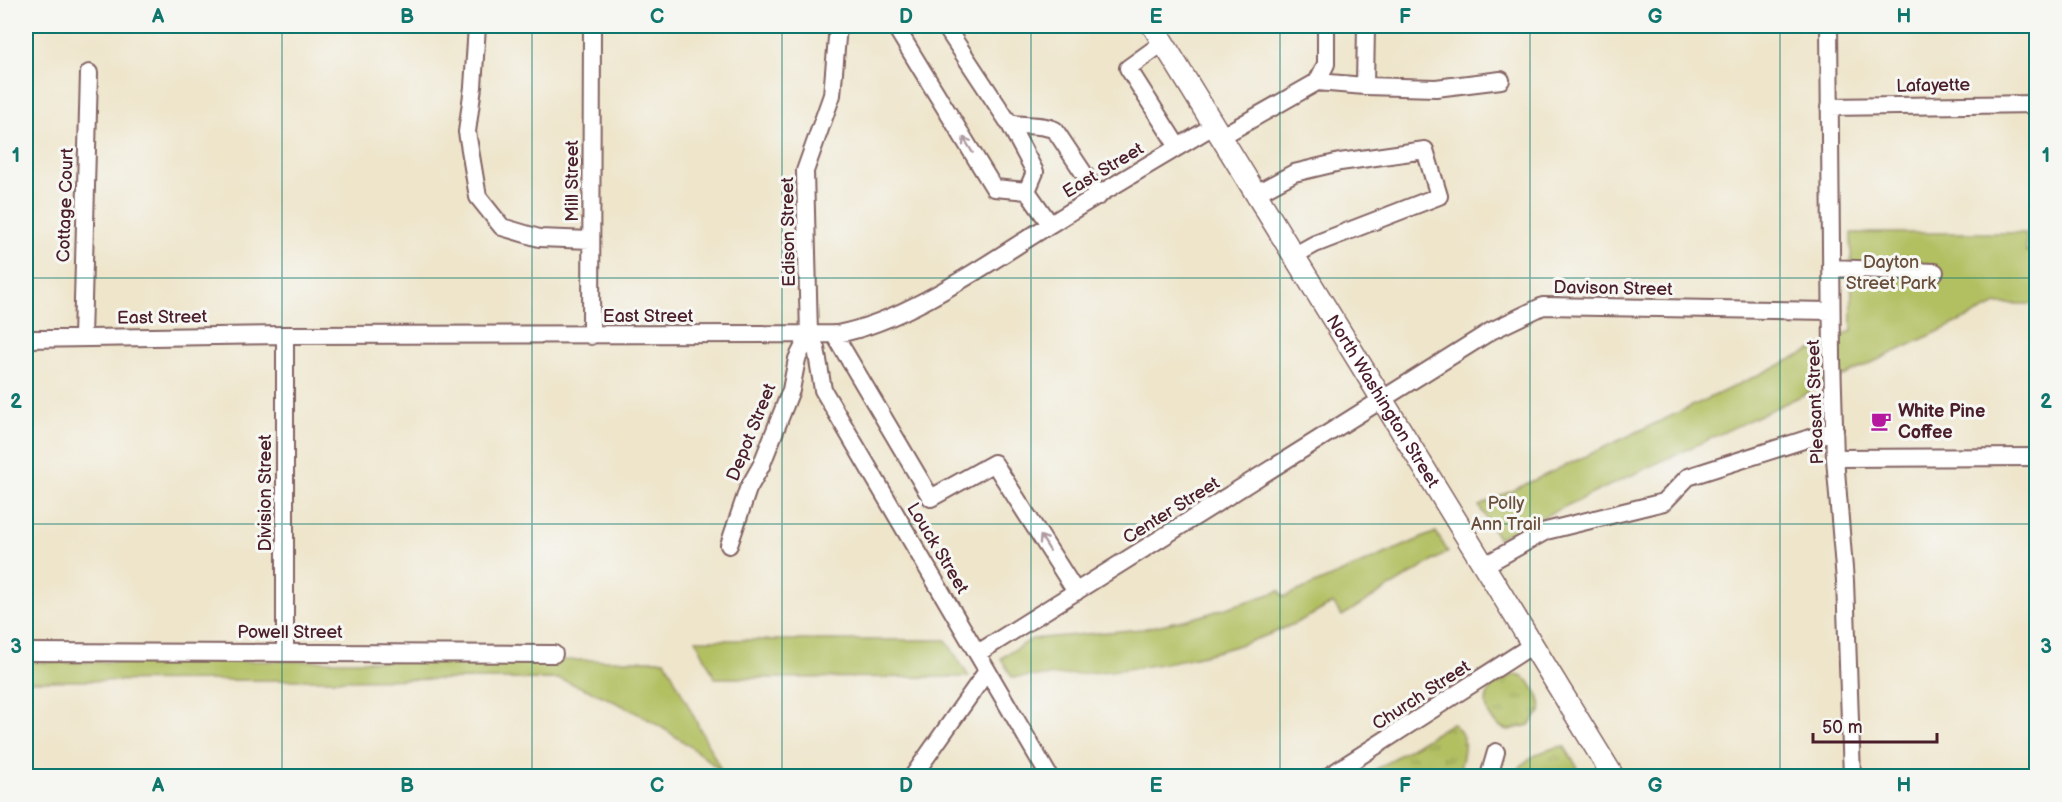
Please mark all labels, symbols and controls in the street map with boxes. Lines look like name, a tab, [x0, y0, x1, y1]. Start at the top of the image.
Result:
text: A	[151, 5, 165, 29]
text: B	[400, 5, 414, 29]
text: C	[650, 5, 664, 29]
text: D	[899, 5, 913, 29]
text: E	[1150, 5, 1163, 29]
text: F	[1399, 5, 1411, 29]
text: G	[1648, 5, 1663, 29]
text: H	[1897, 5, 1911, 29]
street label: Lafayette	[1896, 74, 1970, 97]
one-way arrow	[961, 137, 973, 154]
street label: East Street	[1059, 138, 1148, 203]
street label: Mill Street	[562, 140, 583, 222]
text: 1	[12, 144, 20, 168]
text: 1	[2042, 144, 2050, 168]
street label: Cottage Court	[53, 147, 78, 263]
street label: Edison Street	[777, 177, 800, 287]
park label: Dayton Street Park	[1846, 252, 1936, 294]
street label: Davison Street	[1553, 277, 1673, 300]
street label: East Street	[117, 306, 208, 329]
street label: East Street	[603, 306, 694, 327]
street label: North Washington Street	[1322, 311, 1444, 492]
street label: Pleasant Street	[1803, 339, 1828, 465]
street label: Depot Street	[722, 380, 781, 484]
text: 2	[10, 390, 22, 414]
text: 2	[2040, 390, 2052, 414]
place label: White Pine Coffee	[1898, 401, 1985, 443]
cafe icon: White Pine Coffee	[1869, 409, 1893, 433]
street label: Division Street	[255, 434, 276, 551]
street label: Center Street	[1119, 472, 1224, 548]
park label: Polly Ann Trail	[1471, 493, 1541, 535]
street label: Louck Street	[902, 499, 973, 598]
one-way arrow	[1038, 535, 1050, 552]
street label: Powell Street	[237, 622, 343, 643]
text: 3	[10, 635, 22, 659]
text: 3	[2040, 635, 2052, 659]
street label: Church Street	[1368, 656, 1474, 735]
scale bar	[1813, 706, 1938, 744]
text: 50 m	[1822, 717, 1863, 738]
text: A	[151, 774, 165, 798]
text: B	[400, 774, 414, 798]
text: C	[650, 774, 664, 798]
text: D	[899, 774, 913, 798]
text: E	[1150, 774, 1163, 798]
text: F	[1399, 774, 1411, 798]
text: G	[1648, 774, 1663, 798]
text: H	[1897, 774, 1911, 798]

